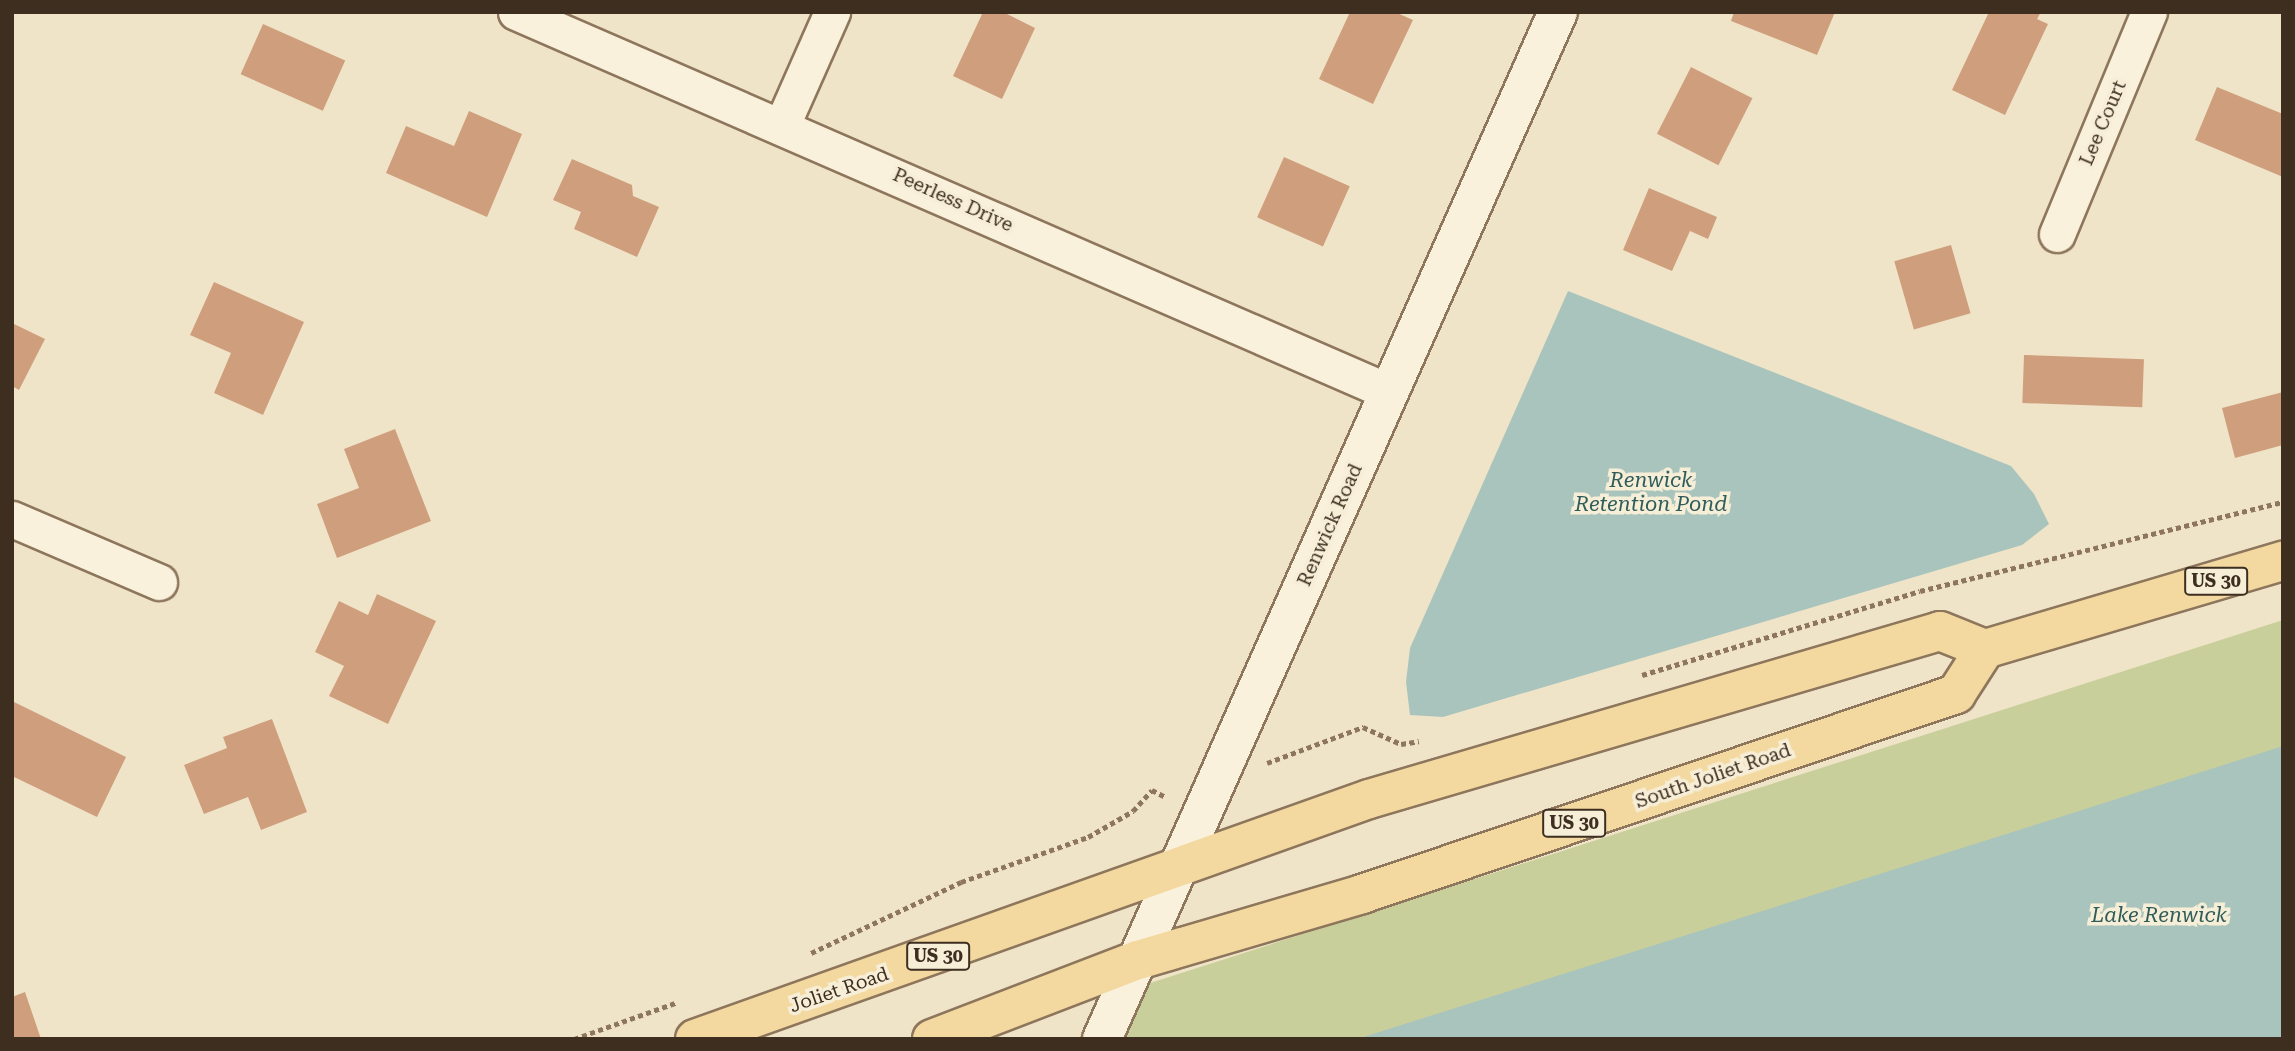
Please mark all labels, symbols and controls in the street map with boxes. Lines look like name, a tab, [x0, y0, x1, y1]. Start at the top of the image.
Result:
street label: Lee Court	[2075, 77, 2131, 169]
street label: Peerless Drive	[889, 163, 1017, 237]
street label: Renwick Road	[1293, 460, 1367, 590]
water label: Renwick Retention Pond	[1575, 467, 1727, 517]
road number: US 30	[2183, 566, 2249, 596]
street label: South Joliet Road	[1632, 739, 1794, 813]
road number: US 30	[1541, 808, 1607, 838]
water label: Lake Renwick	[2091, 902, 2227, 928]
road number: US 30	[905, 942, 971, 971]
street label: Joliet Road	[787, 962, 891, 1018]

